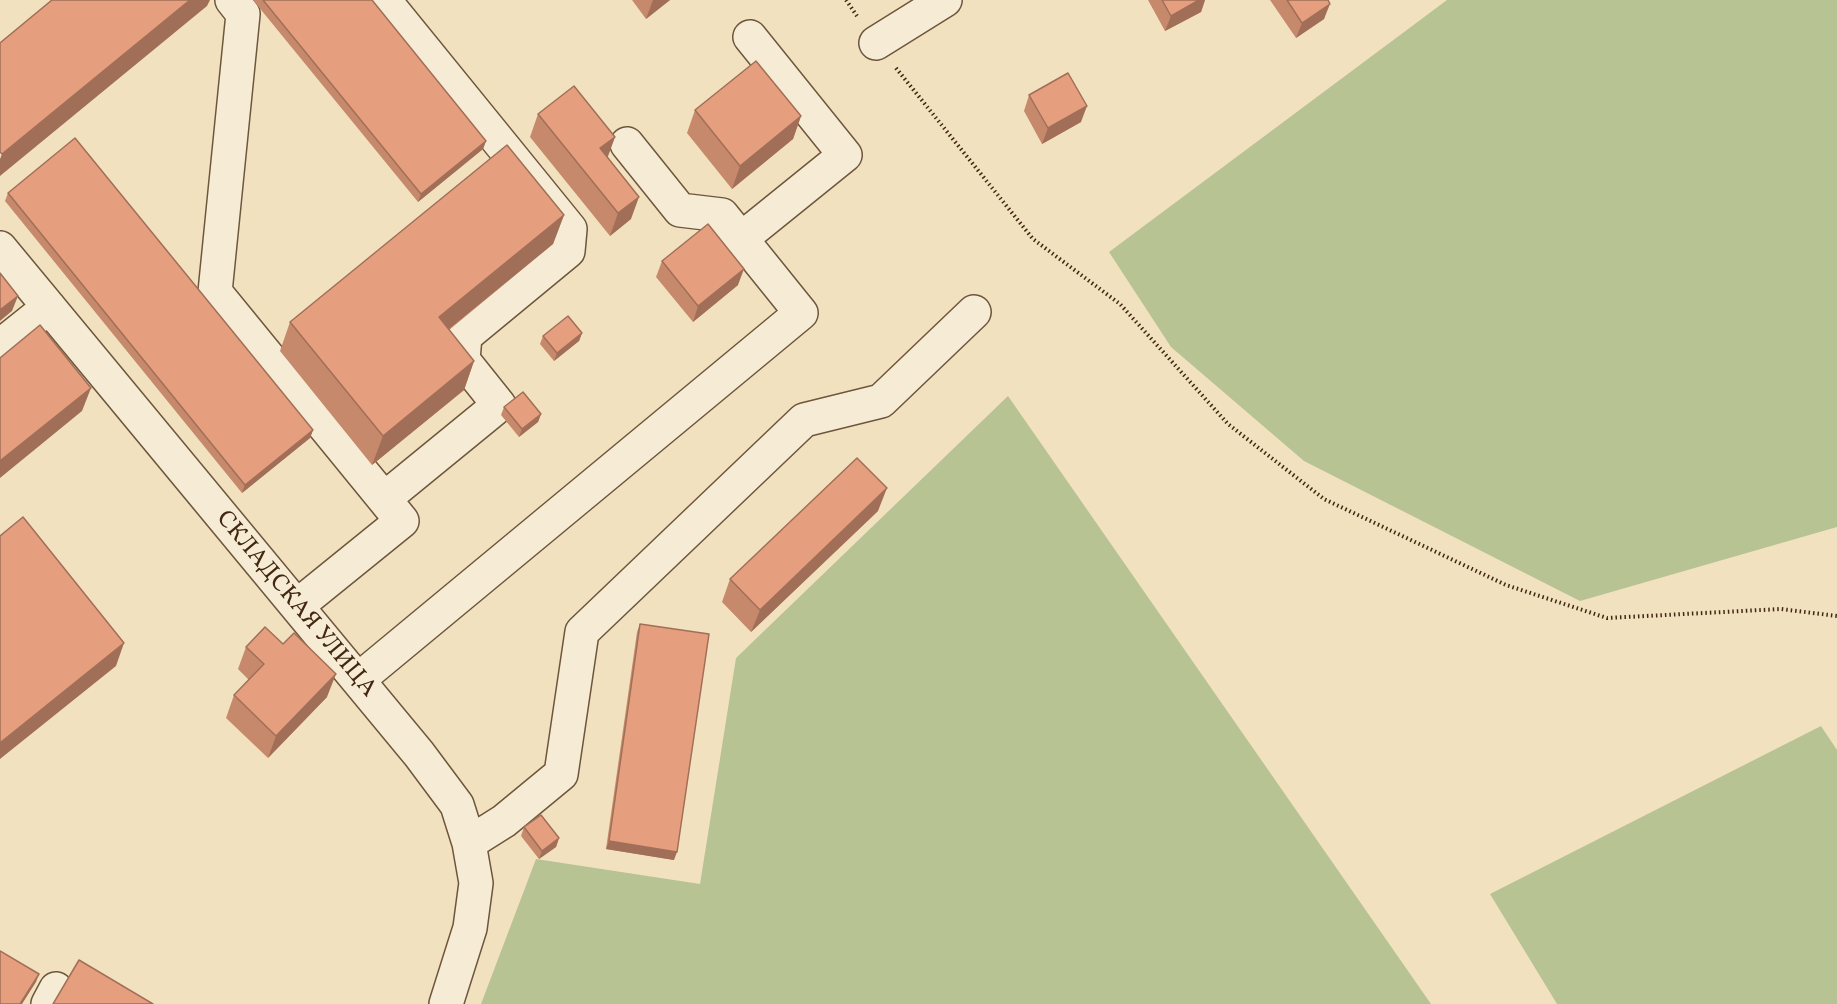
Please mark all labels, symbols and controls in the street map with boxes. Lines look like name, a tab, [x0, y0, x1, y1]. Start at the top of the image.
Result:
street label: СКЛАДСКАЯ УЛИЦА	[209, 506, 381, 704]

